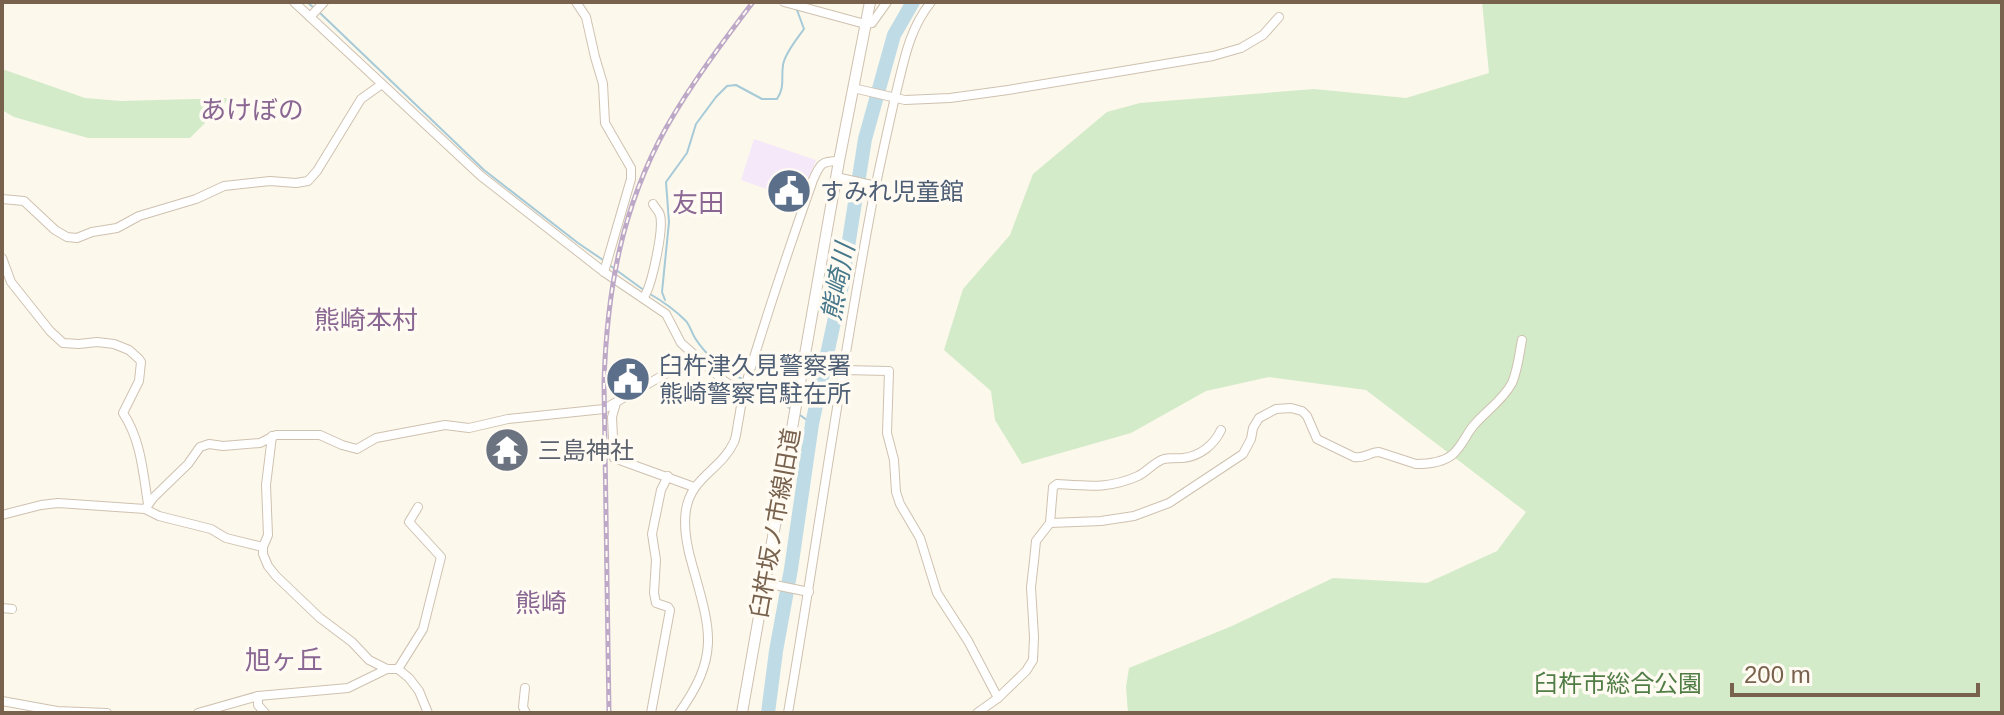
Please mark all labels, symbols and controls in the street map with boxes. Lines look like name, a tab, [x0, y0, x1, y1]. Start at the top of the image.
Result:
district label: あけぼの	[200, 95, 304, 125]
public building icon: すみれ児童館	[765, 167, 813, 215]
place label: すみれ児童館	[820, 178, 964, 205]
district label: 友田	[672, 188, 724, 218]
water label: 熊崎川	[816, 238, 861, 323]
district label: 熊崎本村	[314, 305, 418, 335]
place label: 臼杵津久見警察署 熊崎警察官駐在所	[659, 352, 851, 407]
public building icon: 臼杵津久見警察署 熊崎警察官駐在所	[604, 355, 652, 403]
temple icon: 三島神社	[483, 426, 531, 474]
street label: 臼杵坂ノ市線旧道	[745, 426, 805, 620]
place label: 三島神社	[538, 437, 634, 464]
district label: 熊崎	[515, 588, 567, 618]
district label: 旭ヶ丘	[245, 645, 323, 675]
scale bar	[1732, 647, 1978, 697]
text: 200 m	[1744, 661, 1811, 688]
park label: 臼杵市総合公園	[1534, 670, 1702, 697]

